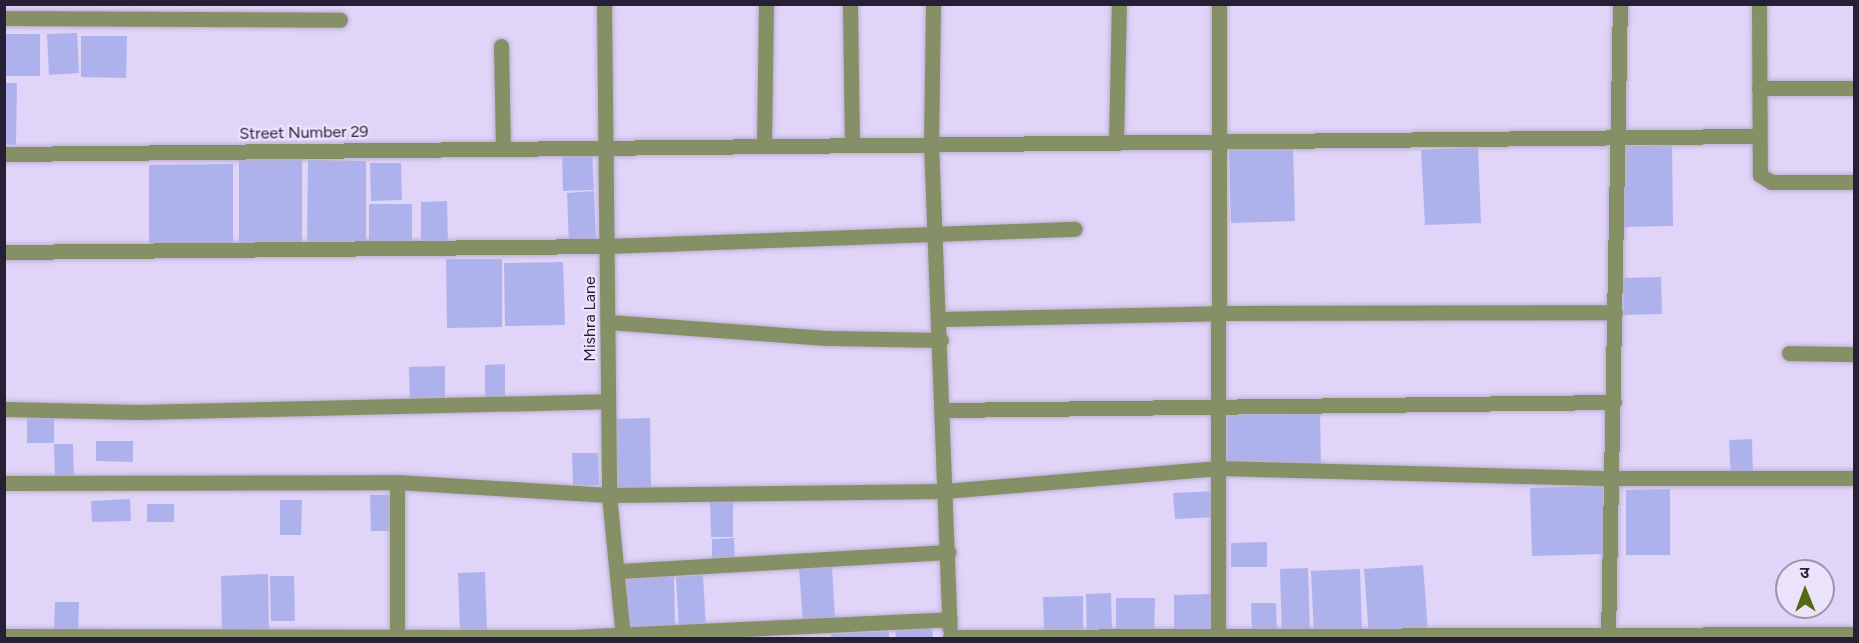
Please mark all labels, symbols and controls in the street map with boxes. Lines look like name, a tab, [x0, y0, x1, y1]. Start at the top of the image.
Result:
street label: Street Number 29	[239, 122, 369, 144]
street label: Mishra Lane	[580, 276, 600, 362]
north arrow	[1775, 559, 1835, 619]
text: उ	[1800, 563, 1810, 582]

